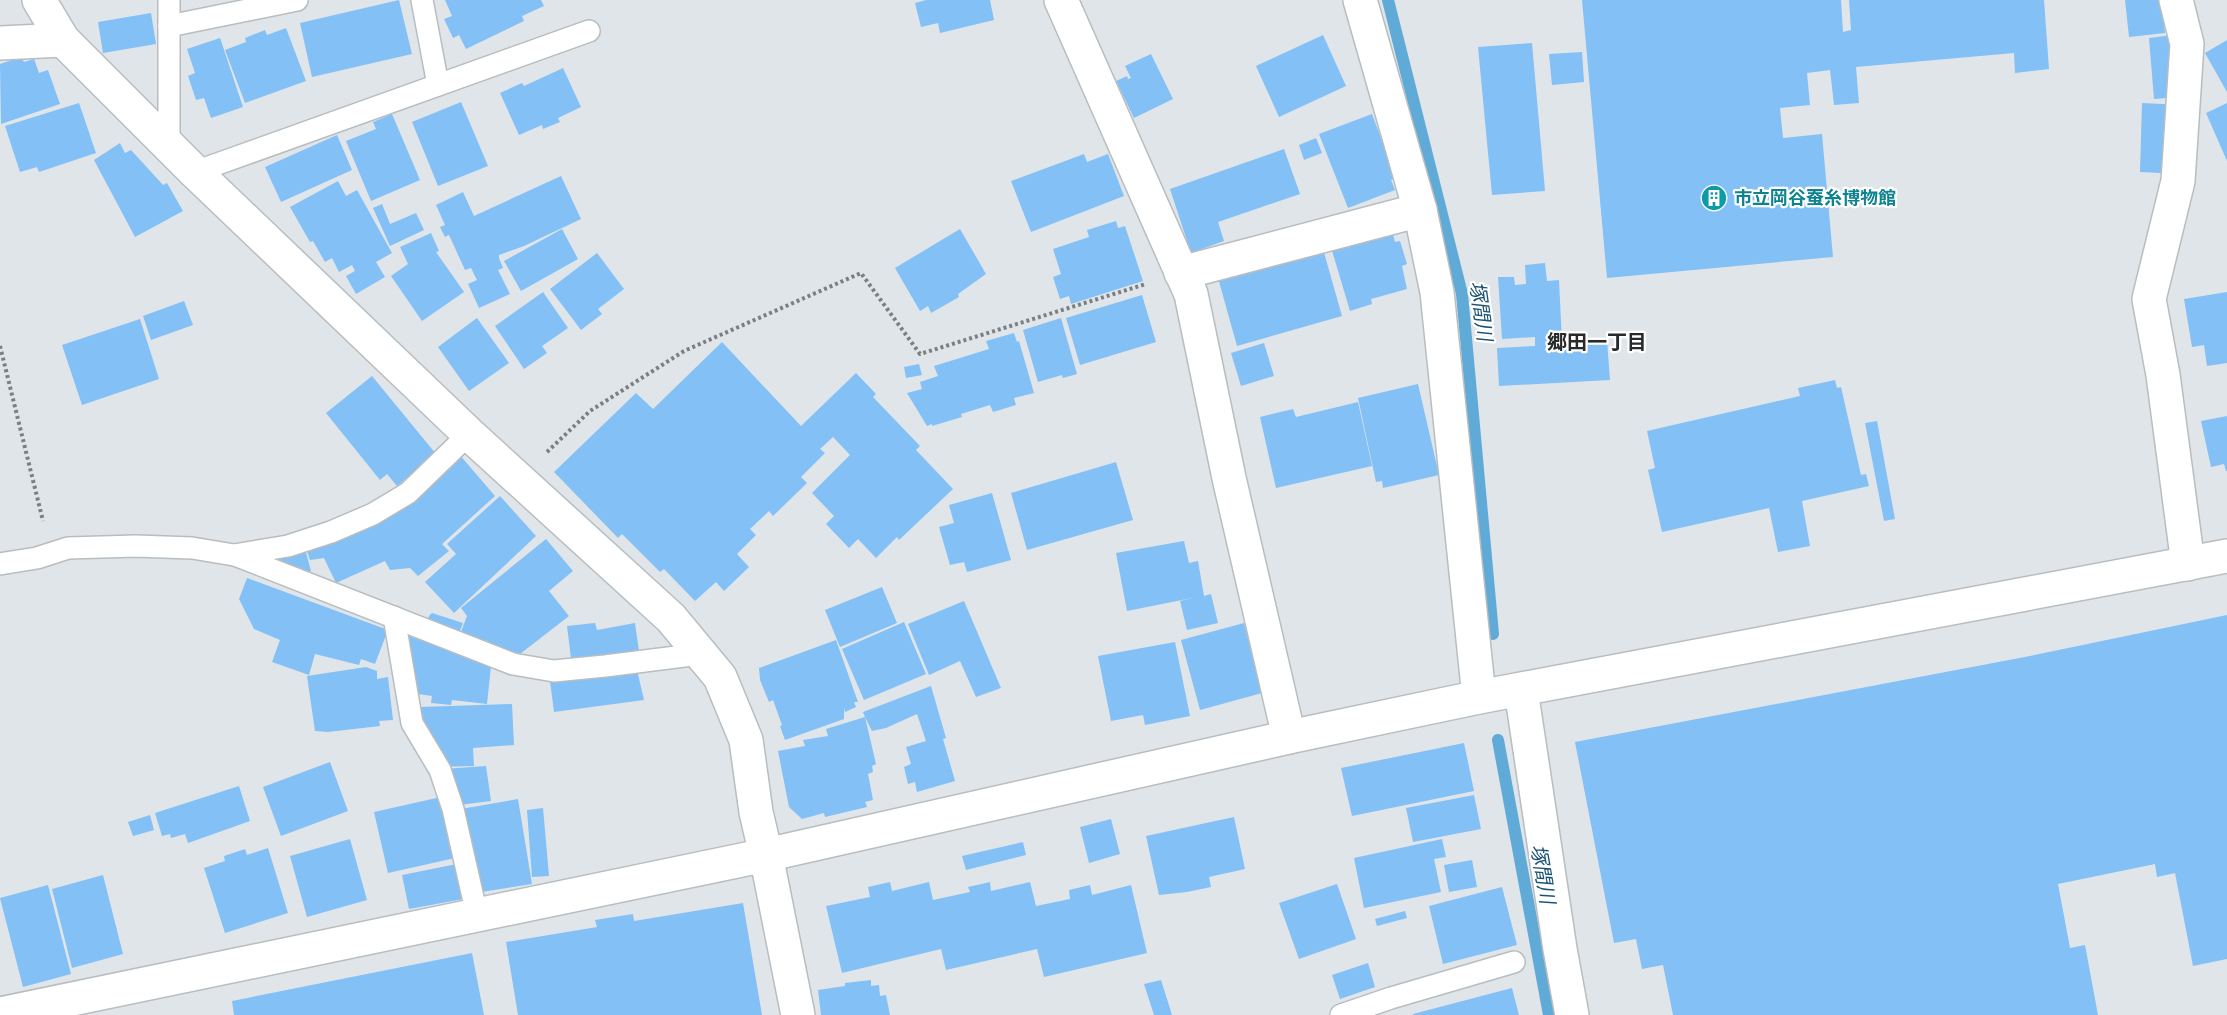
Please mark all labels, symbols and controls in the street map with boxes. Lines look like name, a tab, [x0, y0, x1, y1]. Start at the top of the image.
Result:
building icon: 市立岡谷蚕糸博物館	[1699, 183, 1729, 213]
place label: 市立岡谷蚕糸博物館	[1734, 187, 1896, 209]
water label: 塚間川	[1465, 280, 1497, 344]
district label: 郷田一丁目	[1547, 330, 1647, 354]
water label: 塚間川	[1526, 842, 1560, 908]

